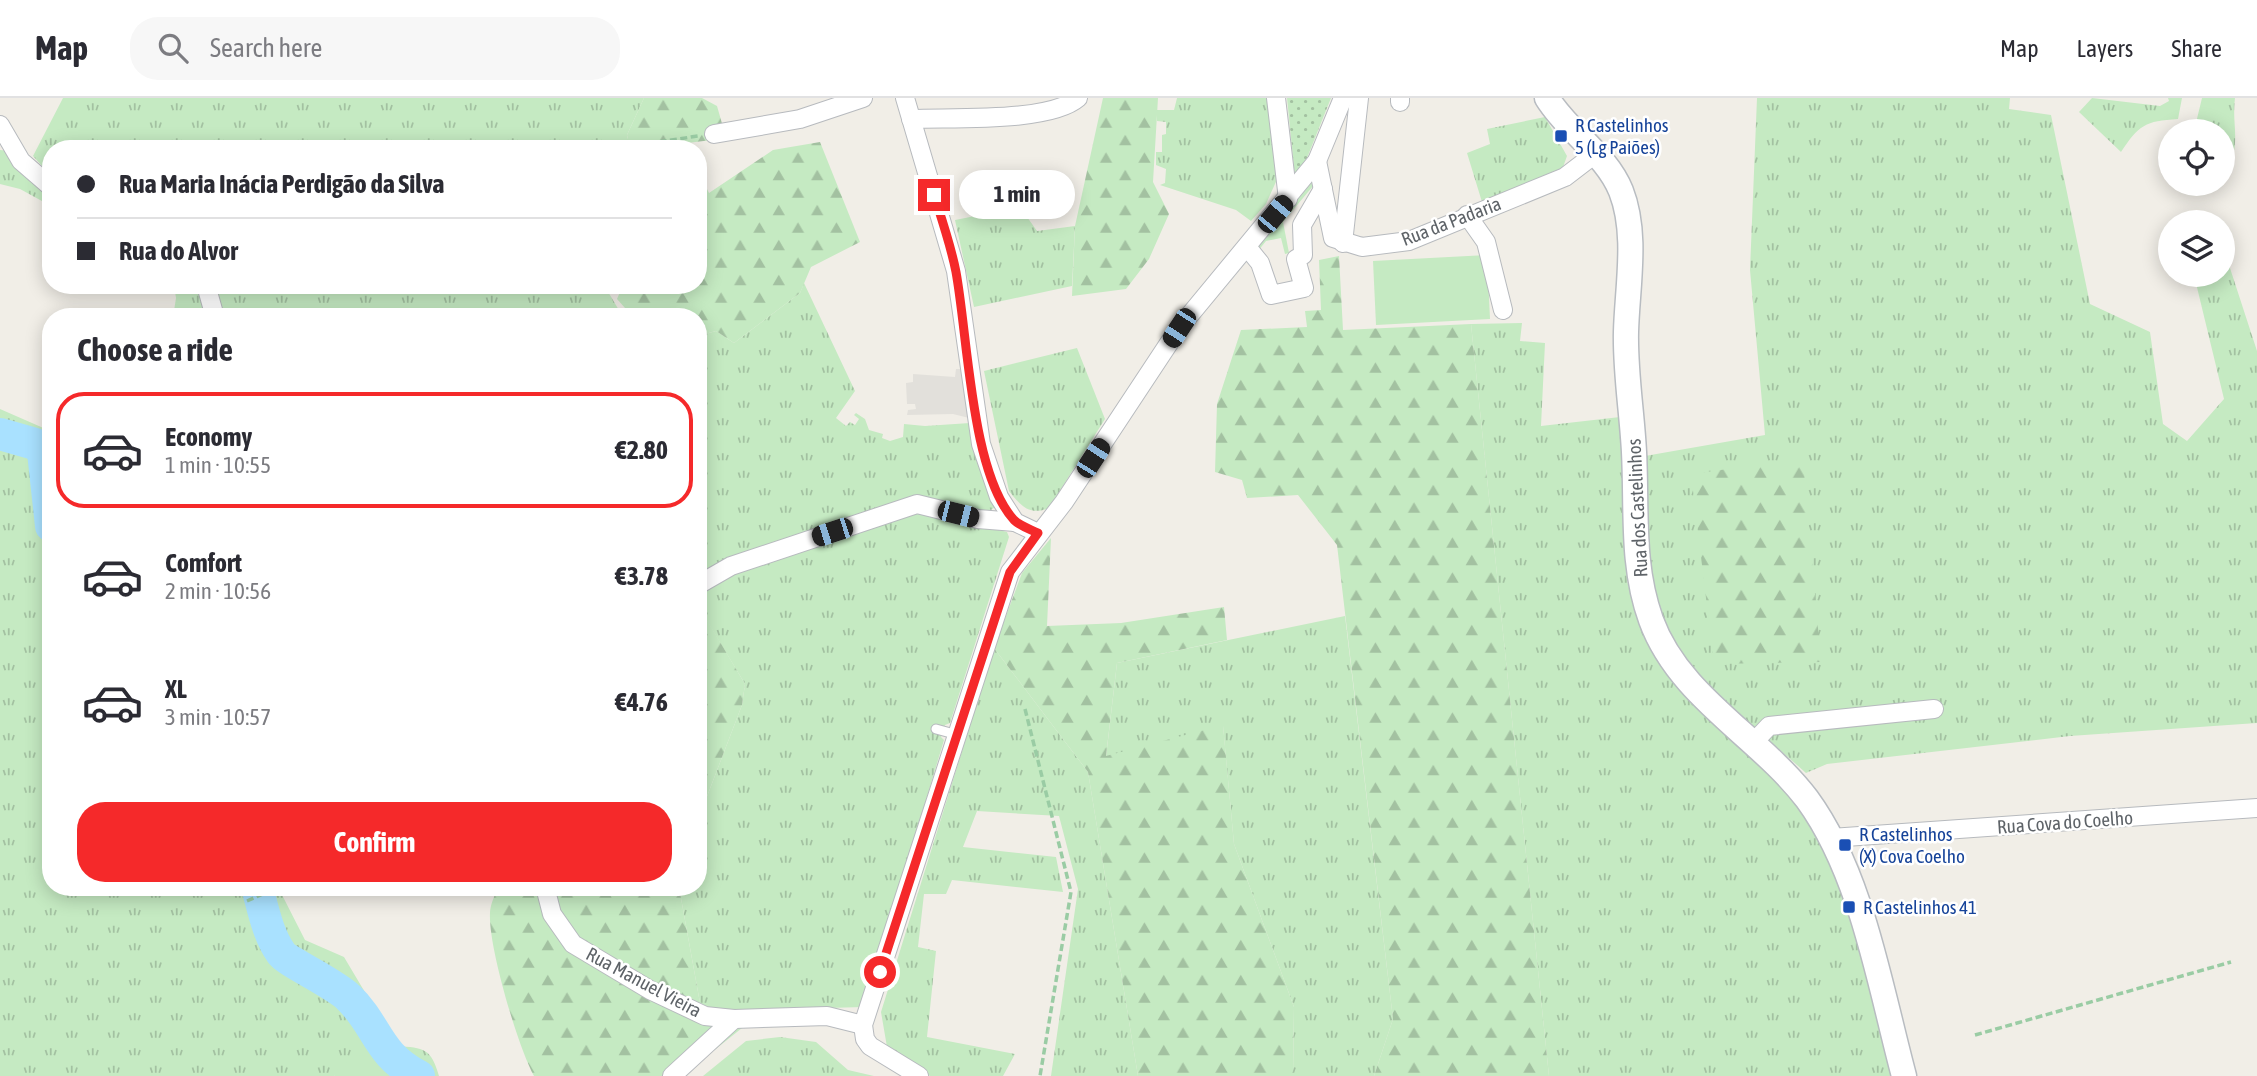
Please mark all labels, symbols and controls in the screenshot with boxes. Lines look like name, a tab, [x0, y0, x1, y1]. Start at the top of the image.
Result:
search box	[130, 17, 620, 80]
text: Map	[35, 29, 88, 67]
icon: search	[154, 29, 192, 67]
text: Search here	[210, 33, 322, 63]
text: Map	[2000, 35, 2039, 62]
text: Layers	[2077, 35, 2133, 62]
text: Share	[2171, 35, 2222, 62]
place label: R Castelinhos 5 (Lg Paiões)	[1575, 114, 1669, 158]
map controls	[2158, 119, 2235, 287]
button: locate	[2158, 119, 2235, 196]
marker: R Castelinhos 5 (Lg Paiões)	[1553, 128, 1569, 144]
text: Rua Maria Inácia Perdigão da Silva	[119, 169, 444, 199]
callout: 1 min	[958, 170, 1074, 220]
route end	[918, 179, 950, 211]
text: 1 min	[994, 181, 1040, 207]
car	[1254, 191, 1297, 237]
street label: Rua da Padaria	[1398, 192, 1504, 250]
button: layers	[2158, 210, 2235, 287]
text: Rua do Alvor	[119, 236, 238, 266]
car	[1159, 305, 1200, 351]
text: Choose a ride	[77, 331, 233, 368]
icon: car	[81, 419, 144, 482]
text: Economy	[165, 422, 252, 452]
text: €2.80	[615, 435, 668, 465]
car	[1073, 435, 1114, 481]
street label: Rua dos Castelinhos	[1622, 438, 1652, 578]
text: 1 min · 10:55	[165, 452, 271, 478]
car	[936, 499, 981, 529]
car	[809, 516, 856, 548]
icon: car	[81, 545, 144, 608]
text: Comfort	[165, 548, 242, 578]
text: €3.78	[615, 561, 668, 591]
text: 2 min · 10:56	[165, 578, 271, 604]
icon: car	[81, 671, 144, 734]
text: XL	[165, 674, 187, 704]
text: €4.76	[615, 687, 668, 717]
text: 3 min · 10:57	[165, 704, 271, 730]
button: Confirm	[77, 802, 672, 882]
street label: Rua Cova do Coelho	[1996, 806, 2134, 838]
place label: R Castelinhos (X) Cova Coelho	[1859, 823, 1965, 867]
marker: R Castelinhos (X) Cova Coelho	[1837, 837, 1853, 853]
place label: R Castelinhos 41	[1863, 896, 1977, 918]
marker: R Castelinhos 41	[1841, 899, 1857, 915]
street label: Rua Manuel Vieira	[583, 942, 705, 1022]
route start	[864, 956, 896, 988]

